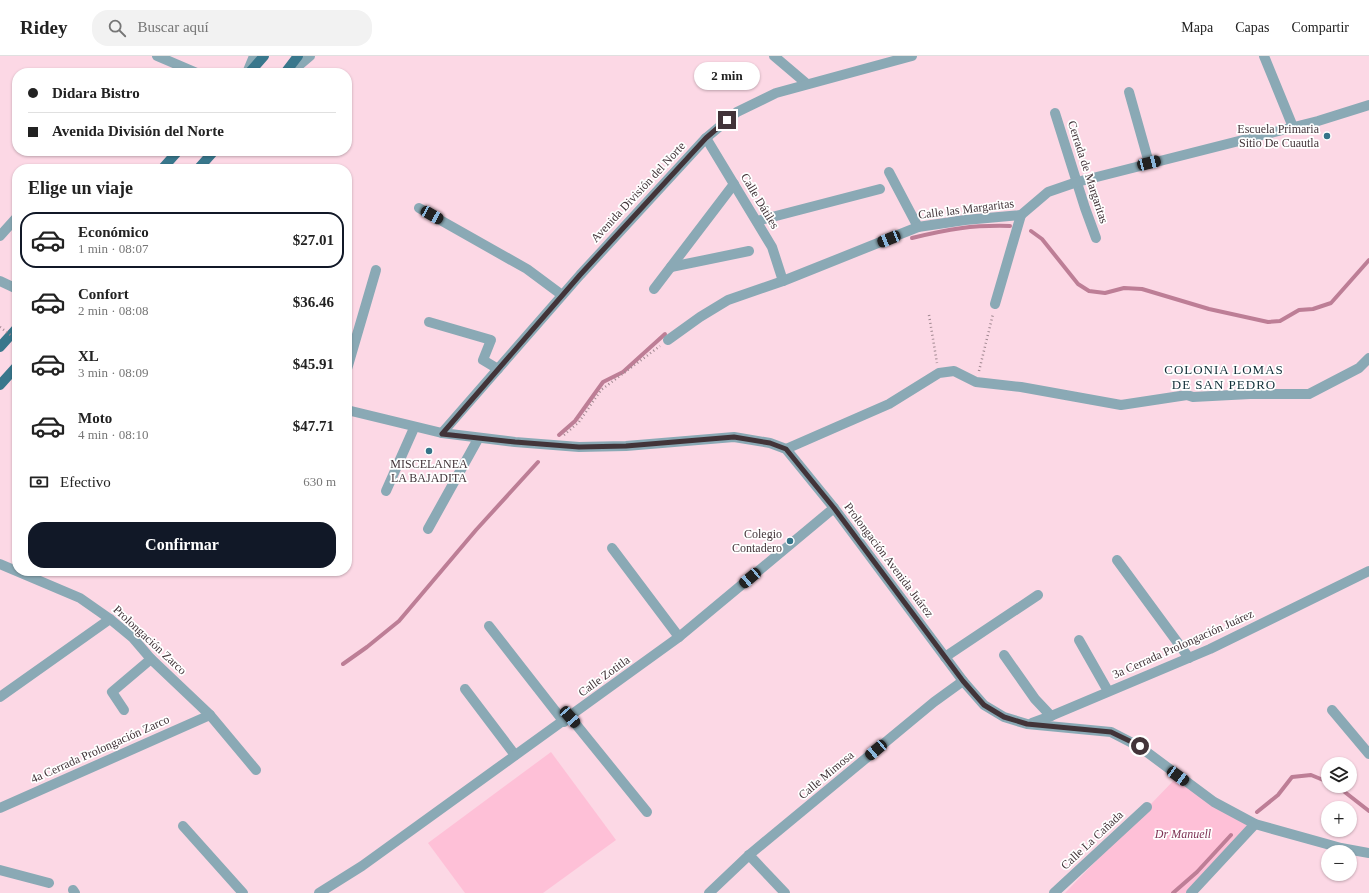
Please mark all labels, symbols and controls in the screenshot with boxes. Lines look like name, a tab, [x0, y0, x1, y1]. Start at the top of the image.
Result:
search box	[92, 10, 372, 46]
text: Ridey	[20, 17, 68, 38]
icon: search	[106, 17, 128, 39]
text: Buscar aquí	[138, 19, 209, 35]
text: Mapa	[1181, 20, 1213, 35]
text: Capas	[1235, 20, 1269, 35]
text: Compartir	[1291, 20, 1349, 35]
callout: 2 min	[694, 62, 760, 90]
text: 2 min	[711, 68, 743, 83]
text: Didara Bistro	[52, 85, 140, 101]
route end	[718, 111, 736, 129]
street label: Cerrada de Margaritas	[1065, 119, 1111, 225]
place label: Escuela Primaria Sitio De Cuautla	[1237, 122, 1320, 150]
text: Avenida División del Norte	[52, 123, 224, 139]
marker: Escuela Primaria Sitio De Cuautla	[1322, 131, 1332, 141]
street label: Avenida División del Norte	[588, 139, 688, 245]
car	[1136, 154, 1162, 172]
street label: Calle Dátiles	[738, 171, 782, 232]
text: Elige un viaje	[28, 178, 133, 198]
street label: Calle las Margaritas	[917, 196, 1015, 222]
car	[419, 204, 445, 226]
icon: car	[30, 222, 66, 258]
text: Económico	[78, 224, 149, 240]
car	[876, 229, 902, 249]
text: $27.01	[293, 232, 334, 248]
text: 1 min · 08:07	[78, 241, 148, 256]
icon: car	[30, 284, 66, 320]
text: Confort	[78, 286, 129, 302]
text: $36.46	[293, 294, 334, 310]
text: 2 min · 08:08	[78, 303, 148, 318]
icon: car	[30, 346, 66, 382]
text: XL	[78, 348, 99, 364]
text: $45.91	[293, 356, 334, 372]
district label: COLONIA LOMAS DE SAN PEDRO	[1164, 362, 1284, 392]
text: 3 min · 08:09	[78, 365, 148, 380]
icon: car	[30, 408, 66, 444]
text: Moto	[78, 410, 112, 426]
text: $47.71	[293, 418, 334, 434]
text: 4 min · 08:10	[78, 427, 148, 442]
marker: MISCELANEA LA BAJADITA	[424, 446, 434, 456]
place label: MISCELANEA LA BAJADITA	[390, 457, 468, 485]
icon: cash	[28, 471, 50, 493]
text: Efectivo	[60, 474, 111, 490]
text: 630 m	[303, 474, 336, 489]
street label: Prolongación Avenida Juárez	[841, 500, 937, 620]
button: Confirmar	[28, 522, 336, 568]
place label: Colegio Contadero	[732, 527, 782, 555]
marker: Colegio Contadero	[785, 536, 795, 546]
car	[737, 566, 763, 590]
street label: Prolongación Zarco	[110, 602, 190, 678]
street label: 3a Cerrada Prolongación Juárez	[1110, 607, 1256, 681]
street label: Calle Zotitla	[575, 652, 633, 699]
car	[558, 704, 582, 730]
street label: 4a Cerrada Prolongación Zarco	[29, 712, 171, 786]
route start	[1131, 737, 1149, 755]
car	[863, 738, 889, 762]
street label: Calle Mimosa	[796, 747, 857, 802]
map controls	[1321, 757, 1357, 881]
button: layers	[1321, 757, 1357, 793]
car	[1165, 764, 1191, 788]
button: +	[1321, 801, 1357, 837]
street label: Calle La Cañada	[1058, 807, 1127, 872]
park label: Dr Manuell	[1154, 827, 1212, 841]
button: −	[1321, 845, 1357, 881]

